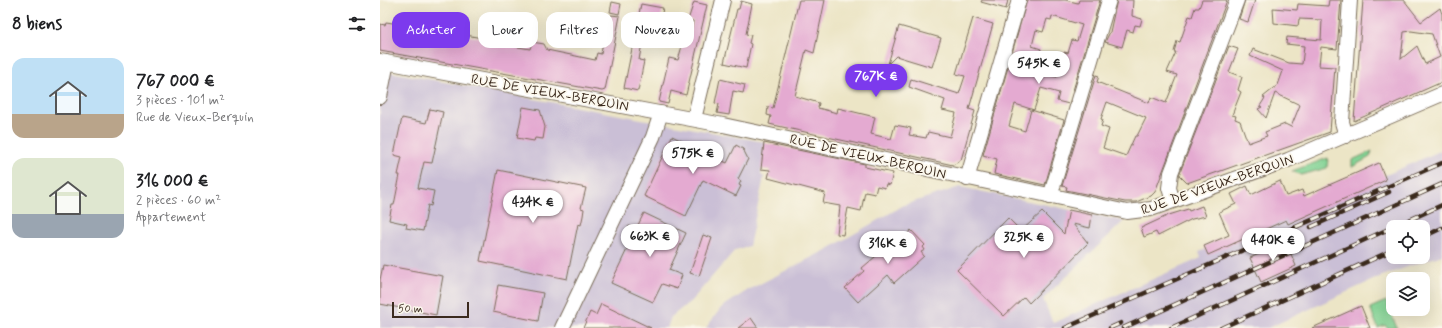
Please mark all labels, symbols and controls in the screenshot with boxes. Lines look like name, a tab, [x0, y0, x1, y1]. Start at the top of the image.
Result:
chip: Acheter	[392, 12, 470, 48]
chip: Louer	[478, 12, 538, 48]
chip: Filtres	[546, 12, 613, 48]
chip: Nouveau	[621, 12, 694, 48]
text: 8 biens	[12, 13, 62, 35]
icon: filters	[346, 13, 368, 35]
pin: 545K €	[1006, 51, 1072, 85]
text: 545K €	[1017, 55, 1061, 72]
pin: 767K €	[843, 64, 909, 98]
text: 767K €	[854, 68, 898, 85]
text: 767 000 €	[136, 70, 215, 92]
street label: RUE DE VIEUX-BERQUIN	[470, 70, 630, 116]
icon: home	[44, 74, 92, 122]
text: 3 pièces · 101 m²	[136, 92, 225, 109]
text: Rue de Vieux-Berquin	[136, 109, 254, 126]
street label: RUE DE VIEUX-BERQUIN	[788, 130, 948, 184]
pin: 575K €	[660, 141, 726, 175]
text: 575K €	[672, 145, 714, 162]
street label: RUE DE VIEUX-BERQUIN	[1139, 150, 1296, 219]
text: 316 000 €	[136, 170, 209, 192]
icon: home	[44, 174, 92, 222]
pin: 434K €	[500, 190, 566, 224]
text: 2 pièces · 60 m²	[136, 192, 221, 209]
text: 434K €	[512, 194, 554, 211]
text: Appartement	[136, 209, 206, 226]
map controls	[1386, 220, 1430, 316]
button: locate	[1386, 220, 1430, 264]
pin: 663K €	[617, 224, 683, 258]
pin: 325K €	[991, 225, 1057, 259]
text: 663K €	[630, 228, 670, 245]
pin: 440K €	[1240, 228, 1306, 262]
text: 325K €	[1003, 229, 1045, 246]
pin: 316K €	[855, 231, 921, 265]
text: 440K €	[1251, 232, 1295, 249]
text: 316K €	[869, 235, 907, 252]
button: layers	[1386, 272, 1430, 316]
scale bar	[392, 300, 469, 319]
text: 50 m	[398, 302, 423, 316]

